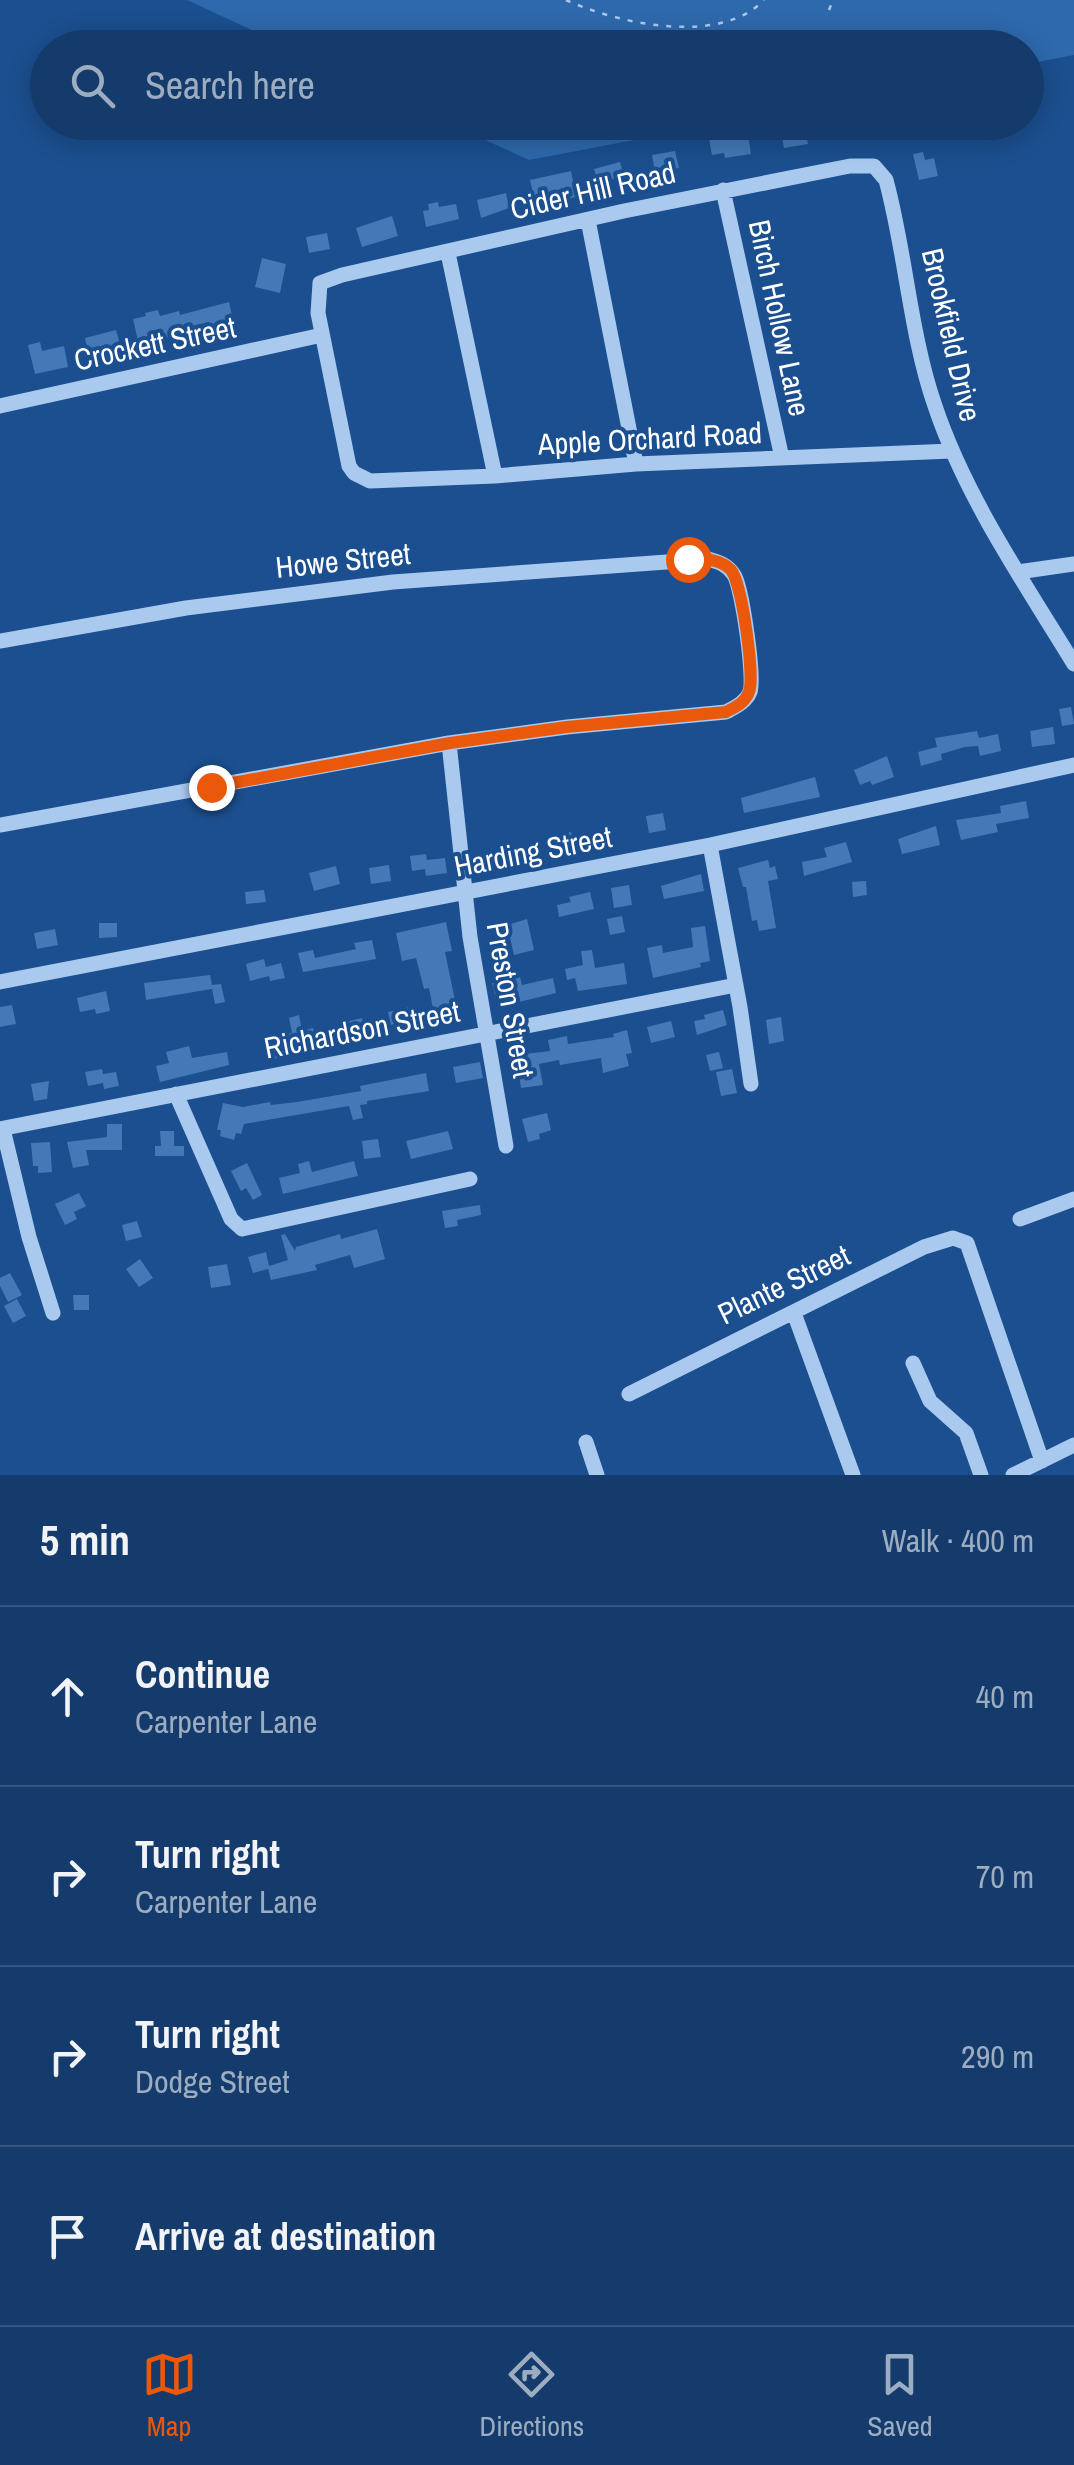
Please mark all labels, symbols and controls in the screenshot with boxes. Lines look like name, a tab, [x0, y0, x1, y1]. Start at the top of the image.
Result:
search box	[30, 30, 1044, 140]
icon: search	[65, 58, 120, 113]
text: Search here	[145, 60, 315, 111]
street label: Cider Hill Road	[506, 152, 679, 228]
street label: Birch Hollow Lane	[740, 216, 820, 420]
street label: Brookfield Drive	[913, 244, 991, 425]
street label: Crockett Street	[70, 306, 239, 380]
street label: Apple Orchard Road	[536, 412, 763, 464]
street label: Howe Street	[273, 533, 412, 587]
route start	[666, 537, 712, 583]
route end	[189, 765, 235, 811]
street label: Harding Street	[450, 816, 615, 886]
street label: Preston Street	[478, 919, 544, 1081]
street label: Richardson Street	[261, 990, 463, 1068]
street label: Plante Street	[711, 1235, 856, 1333]
text: 5 min	[40, 1512, 130, 1568]
text: Walk · 400 m	[882, 1519, 1034, 1562]
text: Continue	[135, 1649, 270, 1700]
icon: ahead	[40, 1669, 95, 1724]
text: 40 m	[976, 1675, 1034, 1718]
text: Carpenter Lane	[135, 1700, 317, 1743]
text: Turn right	[135, 1829, 280, 1880]
icon: right	[40, 1849, 95, 1904]
text: 70 m	[976, 1855, 1034, 1898]
text: Carpenter Lane	[135, 1880, 317, 1923]
text: Turn right	[135, 2009, 280, 2060]
icon: right	[40, 2029, 95, 2084]
text: 290 m	[961, 2035, 1034, 2078]
text: Dodge Street	[135, 2060, 290, 2103]
icon: arrive	[40, 2209, 95, 2264]
text: Arrive at destination	[135, 2211, 436, 2262]
tab: Map	[142, 2347, 197, 2445]
tab: Directions	[480, 2347, 584, 2445]
tab: Saved	[867, 2347, 932, 2445]

